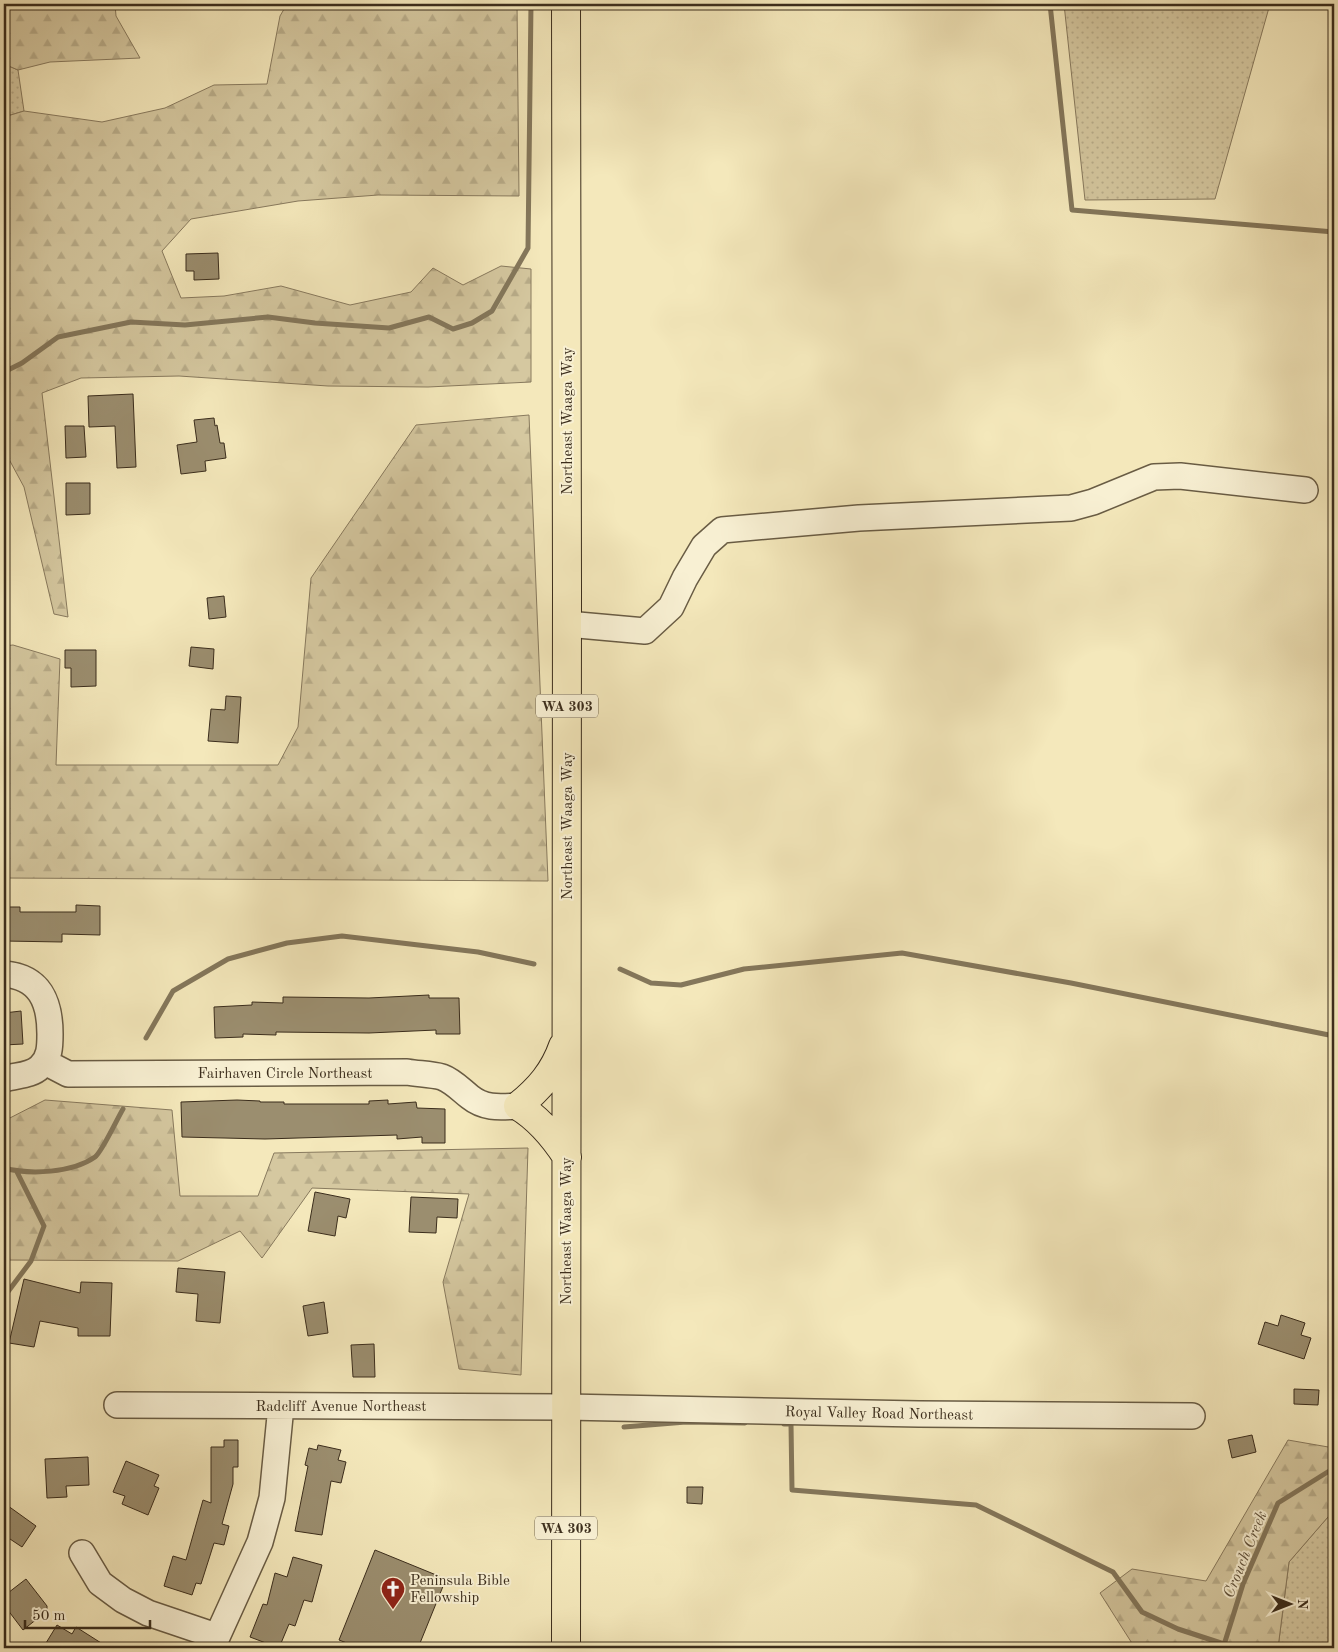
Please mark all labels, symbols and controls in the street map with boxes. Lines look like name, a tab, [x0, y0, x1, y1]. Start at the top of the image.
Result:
street label: Northeast Waaga Way	[561, 347, 576, 495]
road number: WA 303	[536, 694, 598, 718]
street label: Northeast Waaga Way	[561, 752, 576, 900]
street label: Fairhaven Circle Northeast	[198, 1067, 372, 1082]
street label: Northeast Waaga Way	[560, 1157, 575, 1305]
street label: Radcliff Avenue Northeast	[255, 1400, 427, 1415]
street label: Royal Valley Road Northeast	[785, 1405, 973, 1424]
water label: Crouch Creek	[1221, 1509, 1271, 1600]
road number: WA 303	[535, 1516, 597, 1540]
place label: Peninsula Bible Fellowship	[410, 1574, 510, 1606]
church icon: Peninsula Bible Fellowship	[380, 1576, 406, 1610]
north arrow	[1266, 1580, 1316, 1630]
scale bar	[25, 1597, 150, 1629]
text: N	[1295, 1599, 1309, 1610]
text: 50 m	[32, 1609, 66, 1624]

